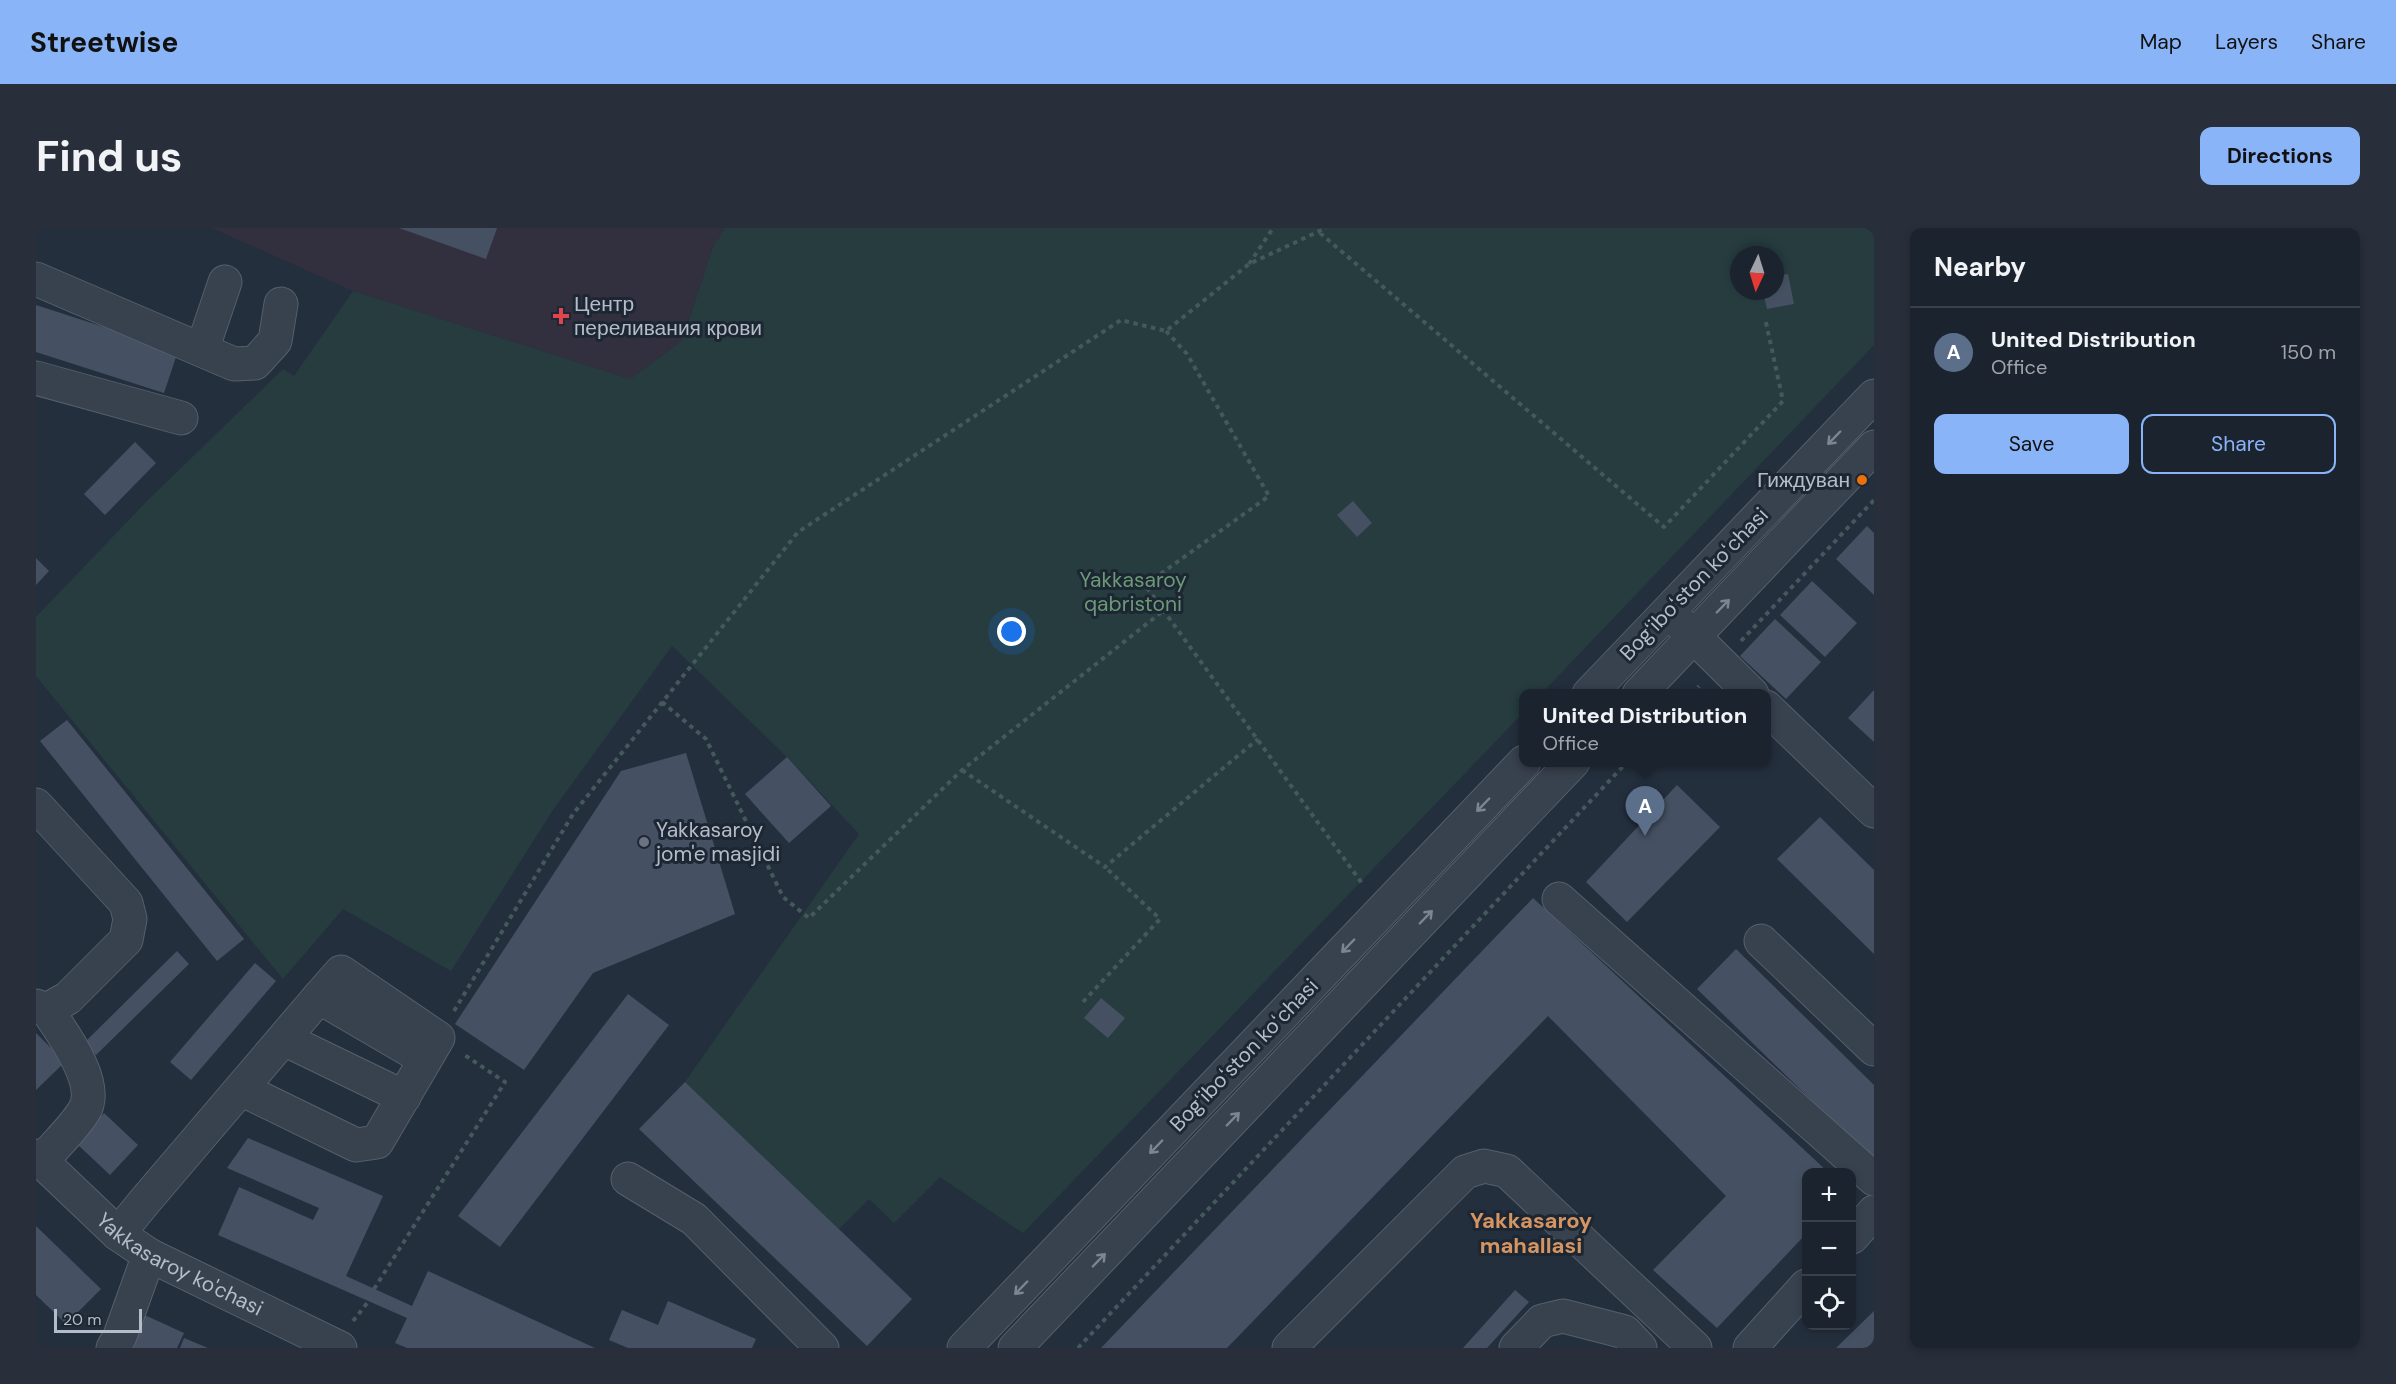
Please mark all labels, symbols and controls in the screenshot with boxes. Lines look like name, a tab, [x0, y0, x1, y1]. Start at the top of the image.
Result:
text: Streetwise	[30, 24, 178, 61]
text: Map	[2140, 28, 2182, 56]
text: Layers	[2215, 28, 2278, 56]
text: Share	[2311, 28, 2366, 56]
button: Directions	[2200, 127, 2360, 185]
text: Find us	[36, 129, 182, 184]
north arrow	[1730, 246, 1784, 300]
text: Nearby	[1934, 250, 2026, 284]
place label: Центр переливания крови	[574, 290, 762, 342]
marker: Центр переливания крови	[552, 307, 570, 325]
text: United Distribution	[1991, 325, 2196, 354]
text: A	[1946, 339, 1961, 365]
text: 150 m	[2281, 339, 2336, 365]
text: Office	[1991, 354, 2047, 380]
button: Save	[1934, 414, 2129, 474]
button: Share	[2141, 414, 2336, 474]
one-way arrow	[1827, 430, 1841, 445]
place label: Гиждуван	[1757, 466, 1850, 494]
marker: Гиждуван	[1855, 473, 1869, 487]
street label: Bogʻiboʻston koʻchasi	[1614, 501, 1774, 667]
park label: Yakkasaroy qabristoni	[1079, 566, 1187, 618]
one-way arrow	[1715, 598, 1730, 613]
your location	[997, 617, 1026, 646]
popup	[1519, 689, 1771, 767]
text: United Distribution	[1543, 701, 1747, 730]
text: Office	[1543, 730, 1599, 756]
pin: A	[1626, 786, 1664, 836]
one-way arrow	[1476, 797, 1490, 812]
place label: Yakkasaroy jom'e masjidi	[655, 816, 780, 868]
marker: Yakkasaroy jom'e masjidi	[637, 835, 651, 849]
one-way arrow	[1419, 910, 1433, 925]
one-way arrow	[1341, 938, 1356, 953]
street label: Bogʻiboʻston koʻchasi	[1164, 972, 1324, 1138]
one-way arrow	[1226, 1111, 1241, 1126]
one-way arrow	[1148, 1140, 1163, 1155]
map controls	[1802, 1168, 1856, 1330]
button: +	[1802, 1168, 1856, 1222]
district label: Yakkasaroy mahallasi	[1470, 1206, 1592, 1260]
street label: Yakkasaroy ko'chasi	[90, 1207, 268, 1322]
button: −	[1802, 1222, 1856, 1276]
one-way arrow	[1092, 1253, 1106, 1268]
button: locate	[1802, 1276, 1856, 1330]
one-way arrow	[1014, 1281, 1028, 1296]
scale bar	[54, 1306, 142, 1334]
text: 20 m	[63, 1309, 102, 1330]

